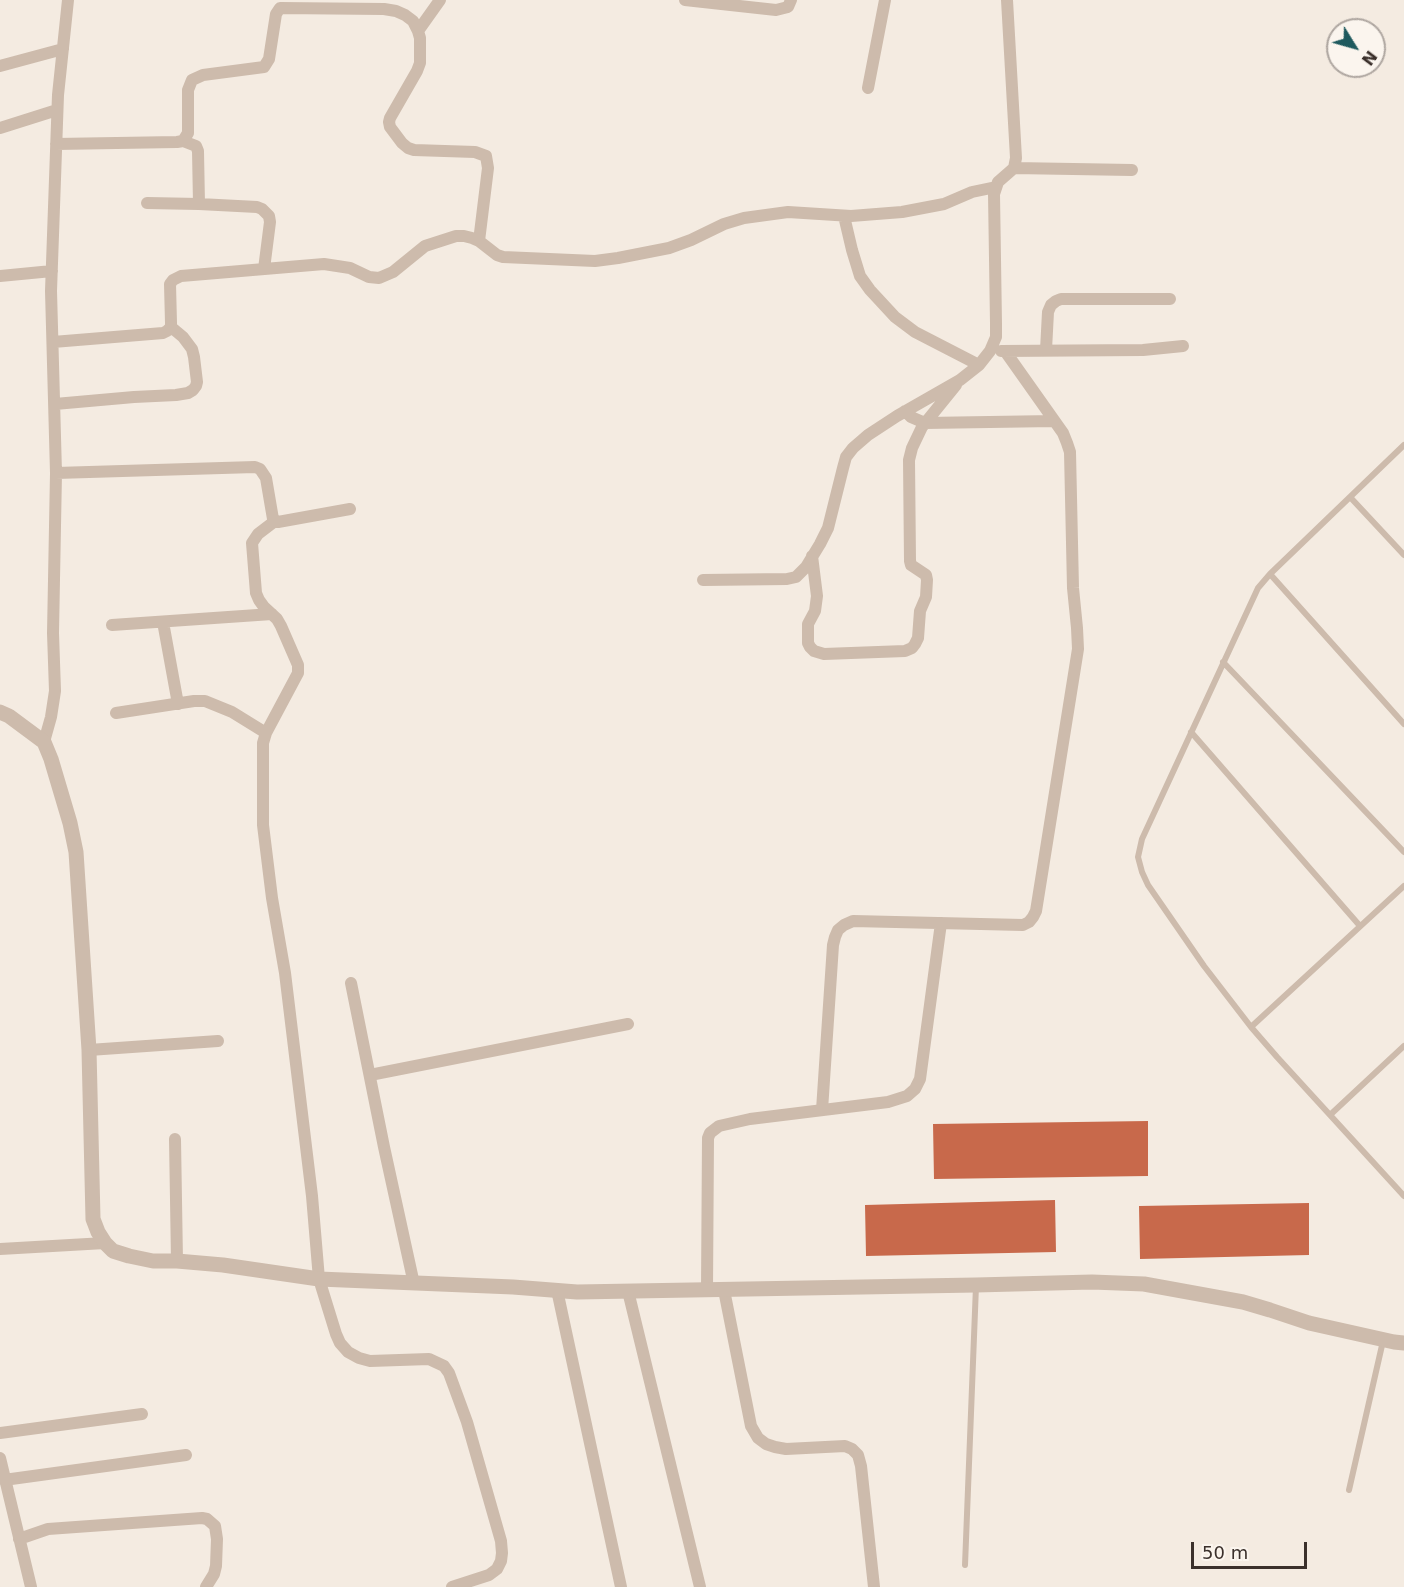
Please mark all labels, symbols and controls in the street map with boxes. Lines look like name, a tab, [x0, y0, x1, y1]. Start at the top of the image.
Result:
north arrow	[1326, 18, 1386, 78]
text: N	[1358, 47, 1381, 69]
scale bar	[1194, 1530, 1310, 1568]
text: 50 m	[1202, 1542, 1248, 1563]

